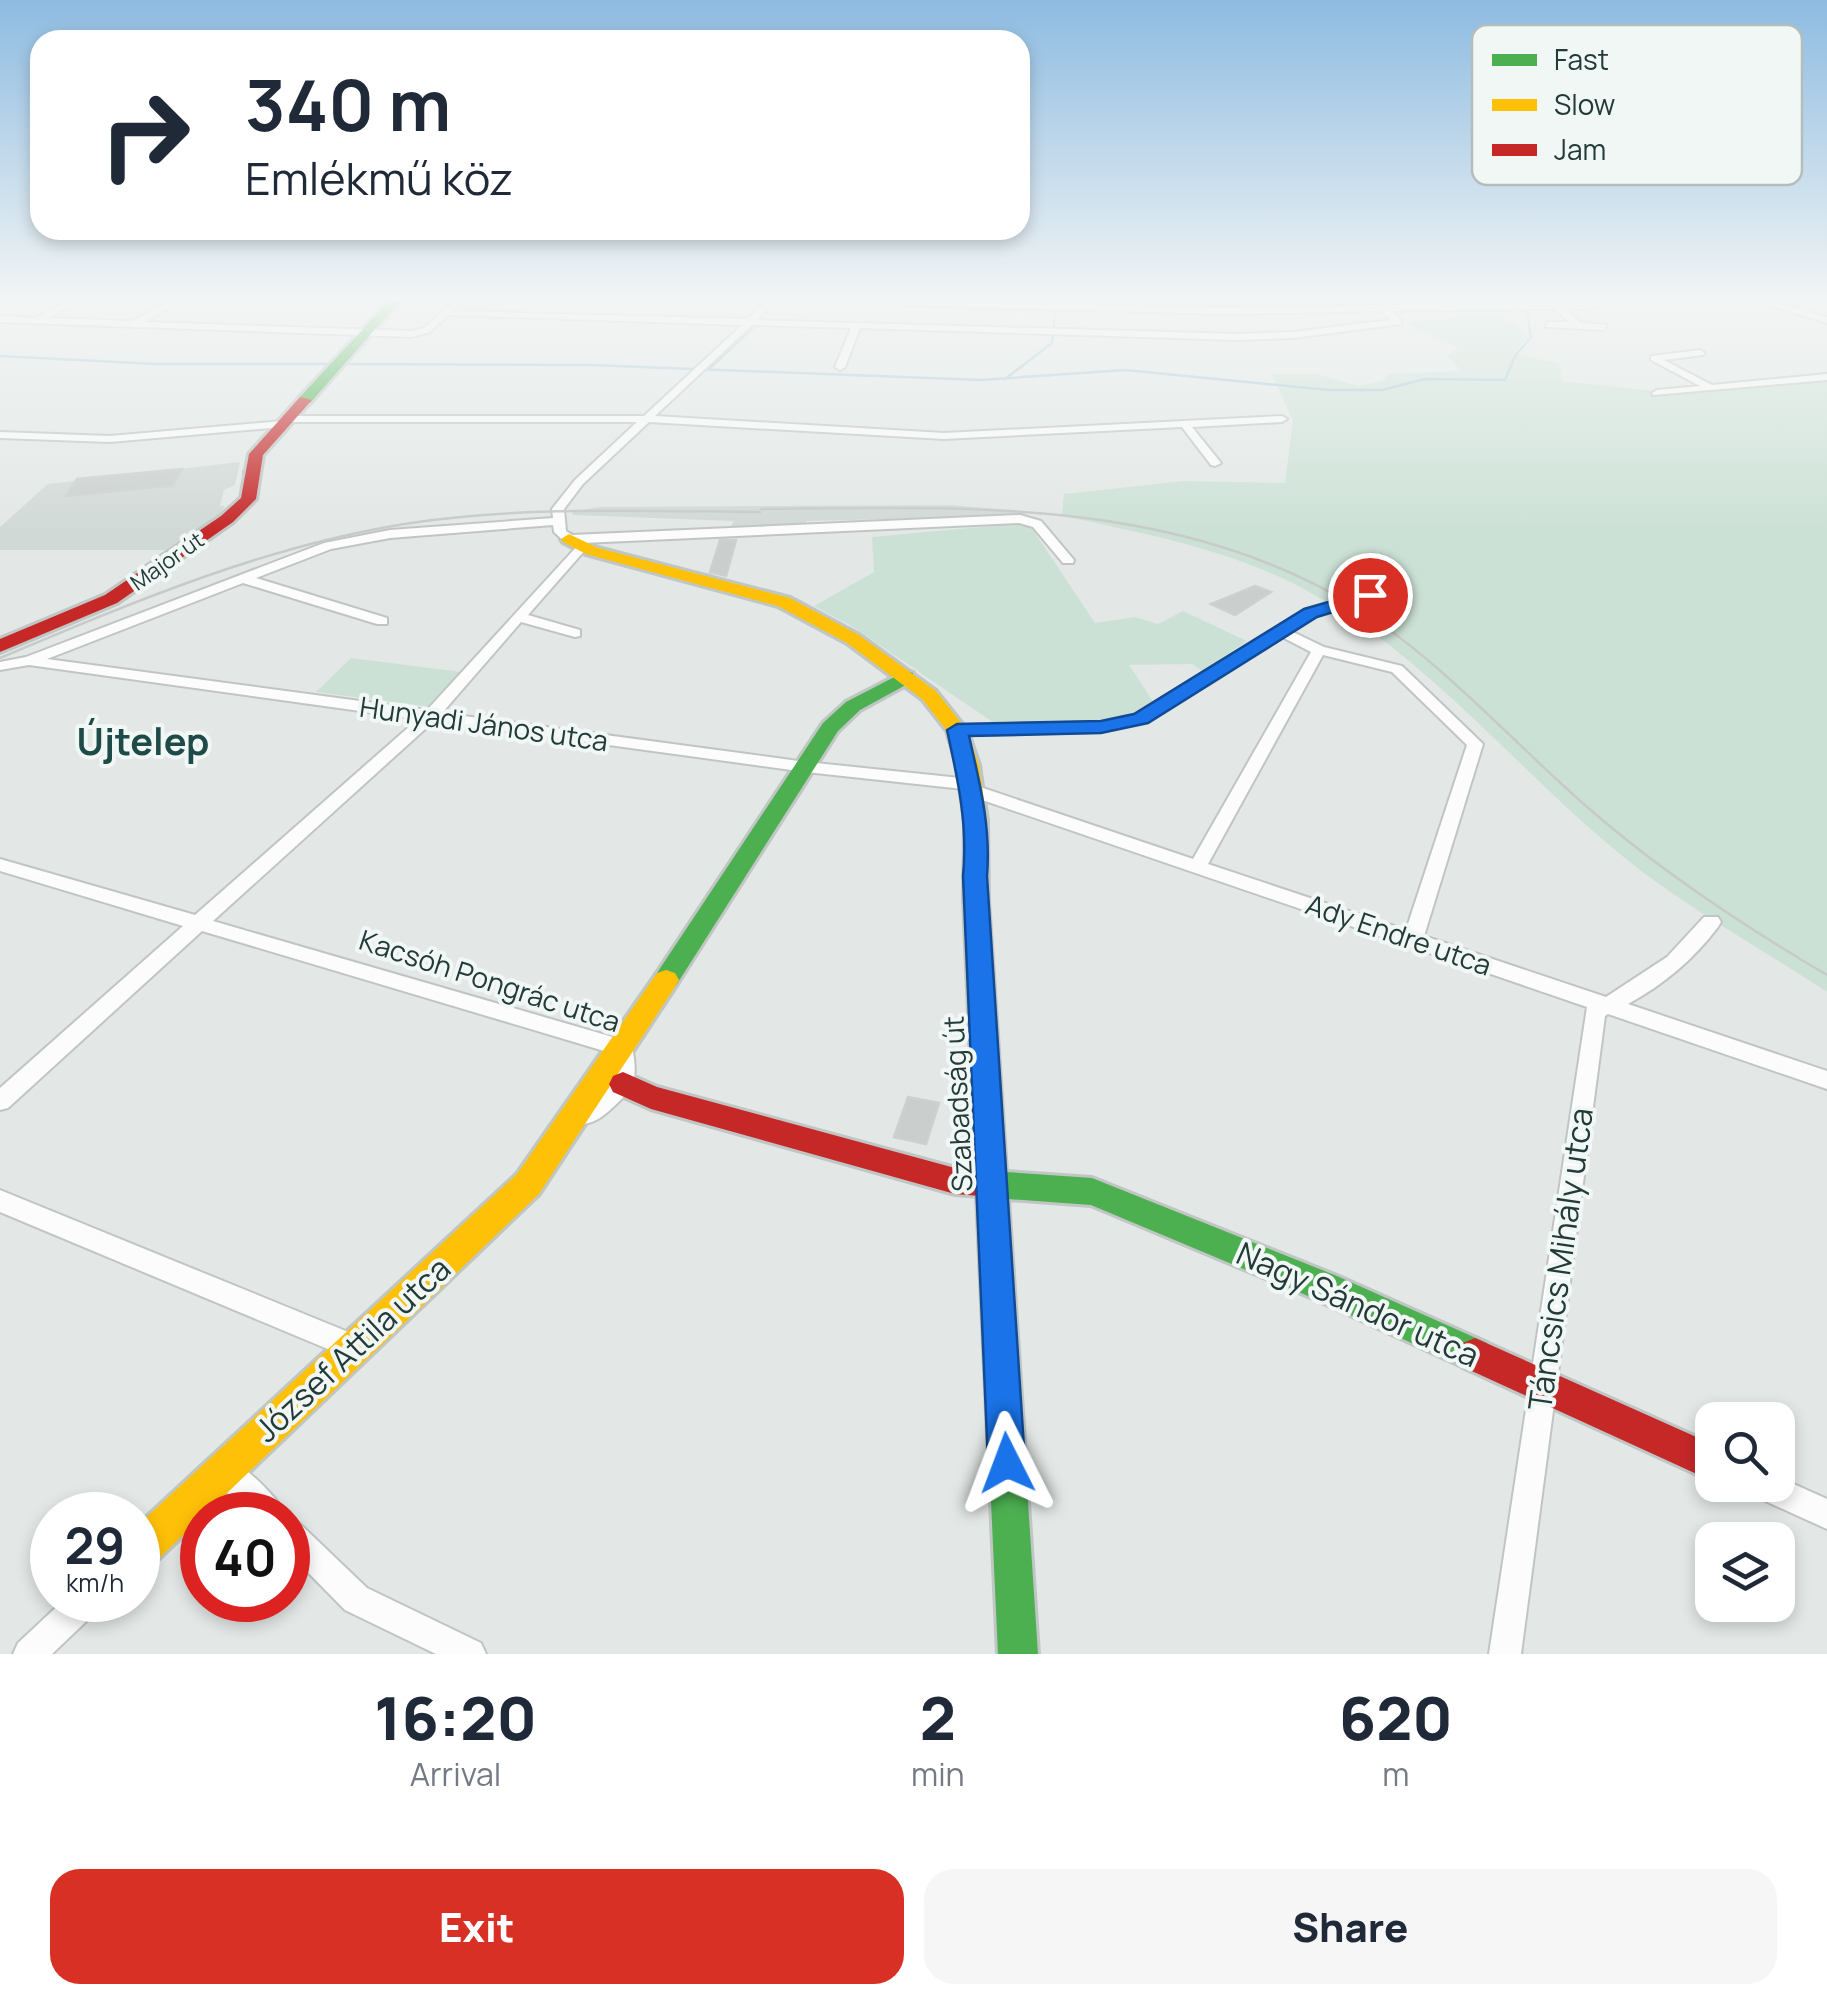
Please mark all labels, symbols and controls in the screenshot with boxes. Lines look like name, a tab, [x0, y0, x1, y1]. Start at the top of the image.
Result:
legend	[1472, 25, 1802, 185]
text: Fast	[1554, 40, 1609, 78]
text: 340 m	[245, 56, 451, 152]
icon: right	[80, 70, 210, 200]
text: Slow	[1554, 85, 1615, 123]
text: Jam	[1554, 130, 1606, 168]
text: Emlékmű köz	[245, 147, 513, 209]
street label: Major út	[124, 525, 210, 597]
pin	[1328, 553, 1413, 638]
icon: arrive	[1343, 568, 1398, 623]
street label: Hunyadi János utca	[357, 687, 611, 759]
district label: Újtelep	[77, 714, 209, 766]
street label: Ady Endre utca	[1301, 884, 1497, 984]
street label: Kacsóh Pongrác utca	[355, 920, 625, 1040]
street label: Szabadság út	[933, 1015, 981, 1193]
street label: Táncsics Mihály utca	[1517, 1105, 1603, 1413]
street label: Nagy Sándor utca	[1230, 1231, 1486, 1377]
street label: József Attila utca	[244, 1247, 460, 1451]
map controls	[1695, 1402, 1795, 1622]
button: search	[1695, 1402, 1795, 1502]
position arrow	[955, 1411, 1059, 1515]
speed limit sign: 40	[180, 1492, 310, 1622]
text: 29	[65, 1511, 125, 1579]
button: layers	[1695, 1522, 1795, 1622]
text: km/h	[66, 1565, 124, 1600]
text: 16:20	[374, 1676, 537, 1758]
text: 2	[920, 1676, 956, 1758]
text: 620	[1339, 1676, 1453, 1758]
text: Arrival	[410, 1752, 501, 1796]
text: min	[911, 1752, 965, 1796]
text: m	[1382, 1752, 1409, 1796]
button: Exit	[50, 1869, 904, 1984]
button: Share	[924, 1869, 1777, 1984]

